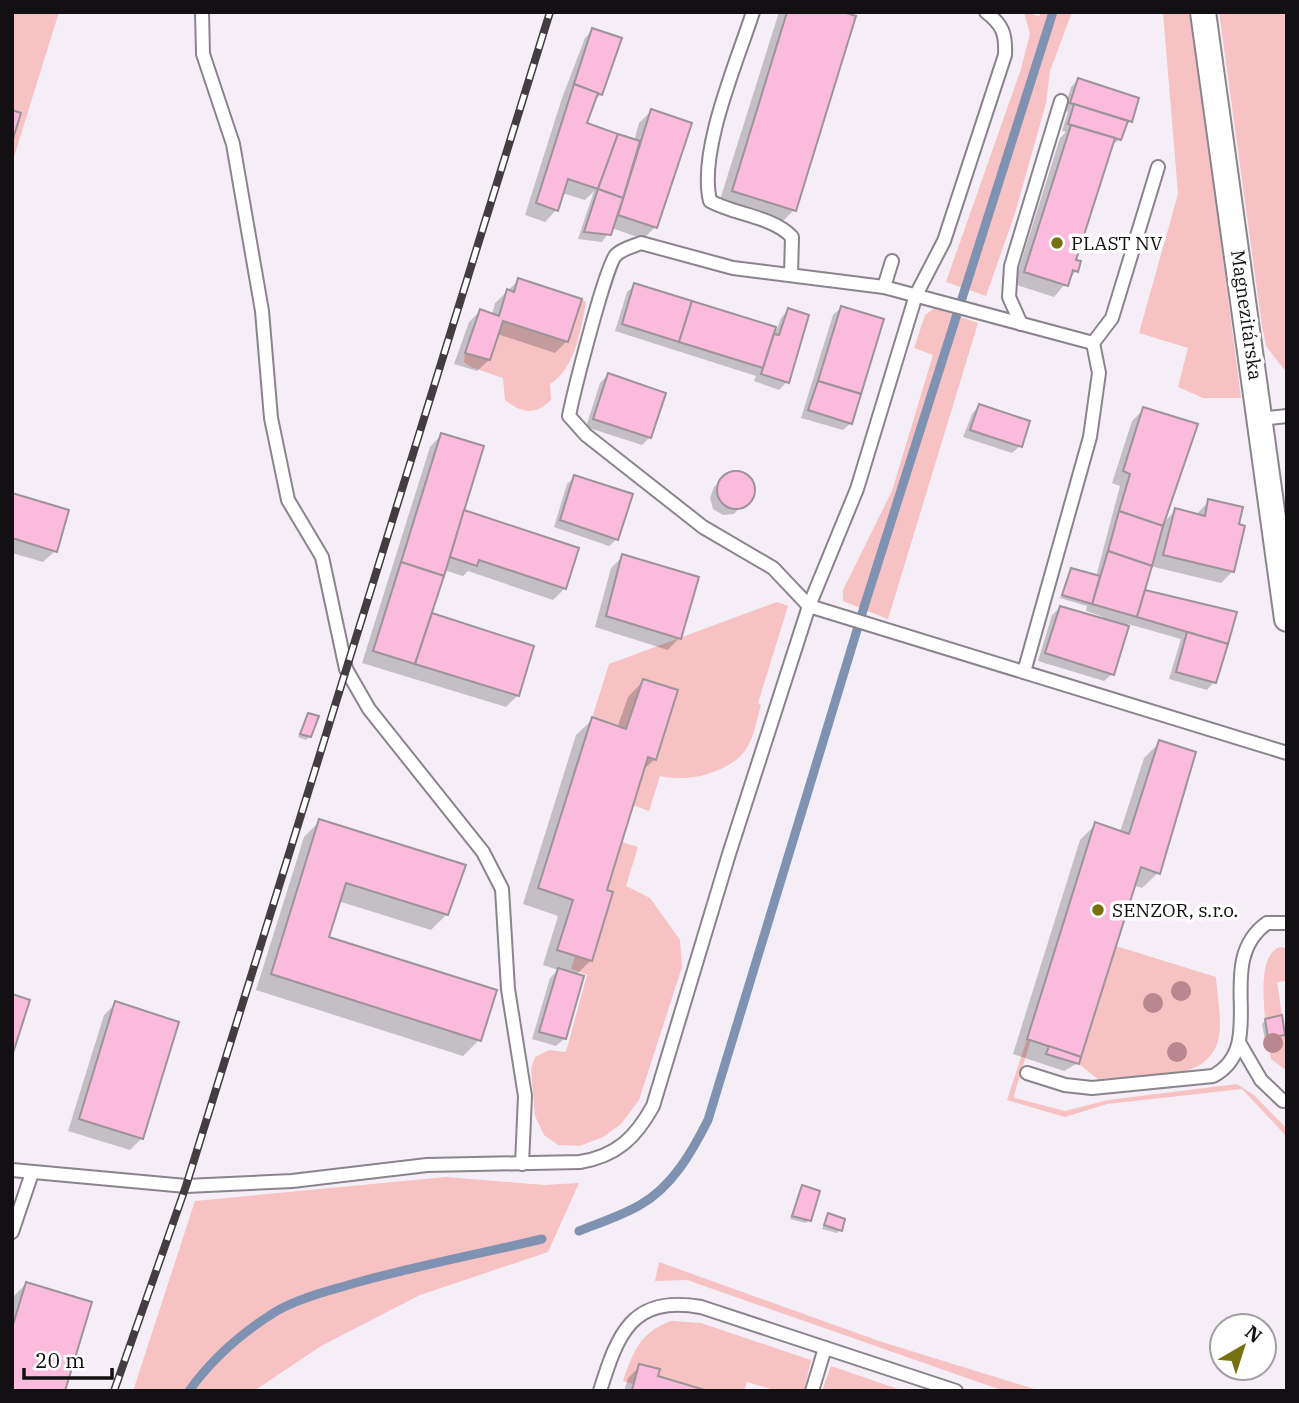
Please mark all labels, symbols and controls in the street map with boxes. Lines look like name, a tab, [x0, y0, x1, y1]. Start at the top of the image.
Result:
place label: PLAST NV	[1071, 231, 1163, 255]
marker: PLAST NV	[1049, 235, 1065, 251]
street label: Magnezitárska	[1226, 248, 1268, 382]
place label: SENZOR, s.r.o.	[1112, 898, 1238, 922]
marker: SENZOR, s.r.o.	[1090, 902, 1106, 918]
north arrow	[1208, 1312, 1278, 1382]
text: N	[1240, 1320, 1267, 1348]
scale bar	[24, 1336, 112, 1380]
text: 20 m	[35, 1346, 85, 1374]

